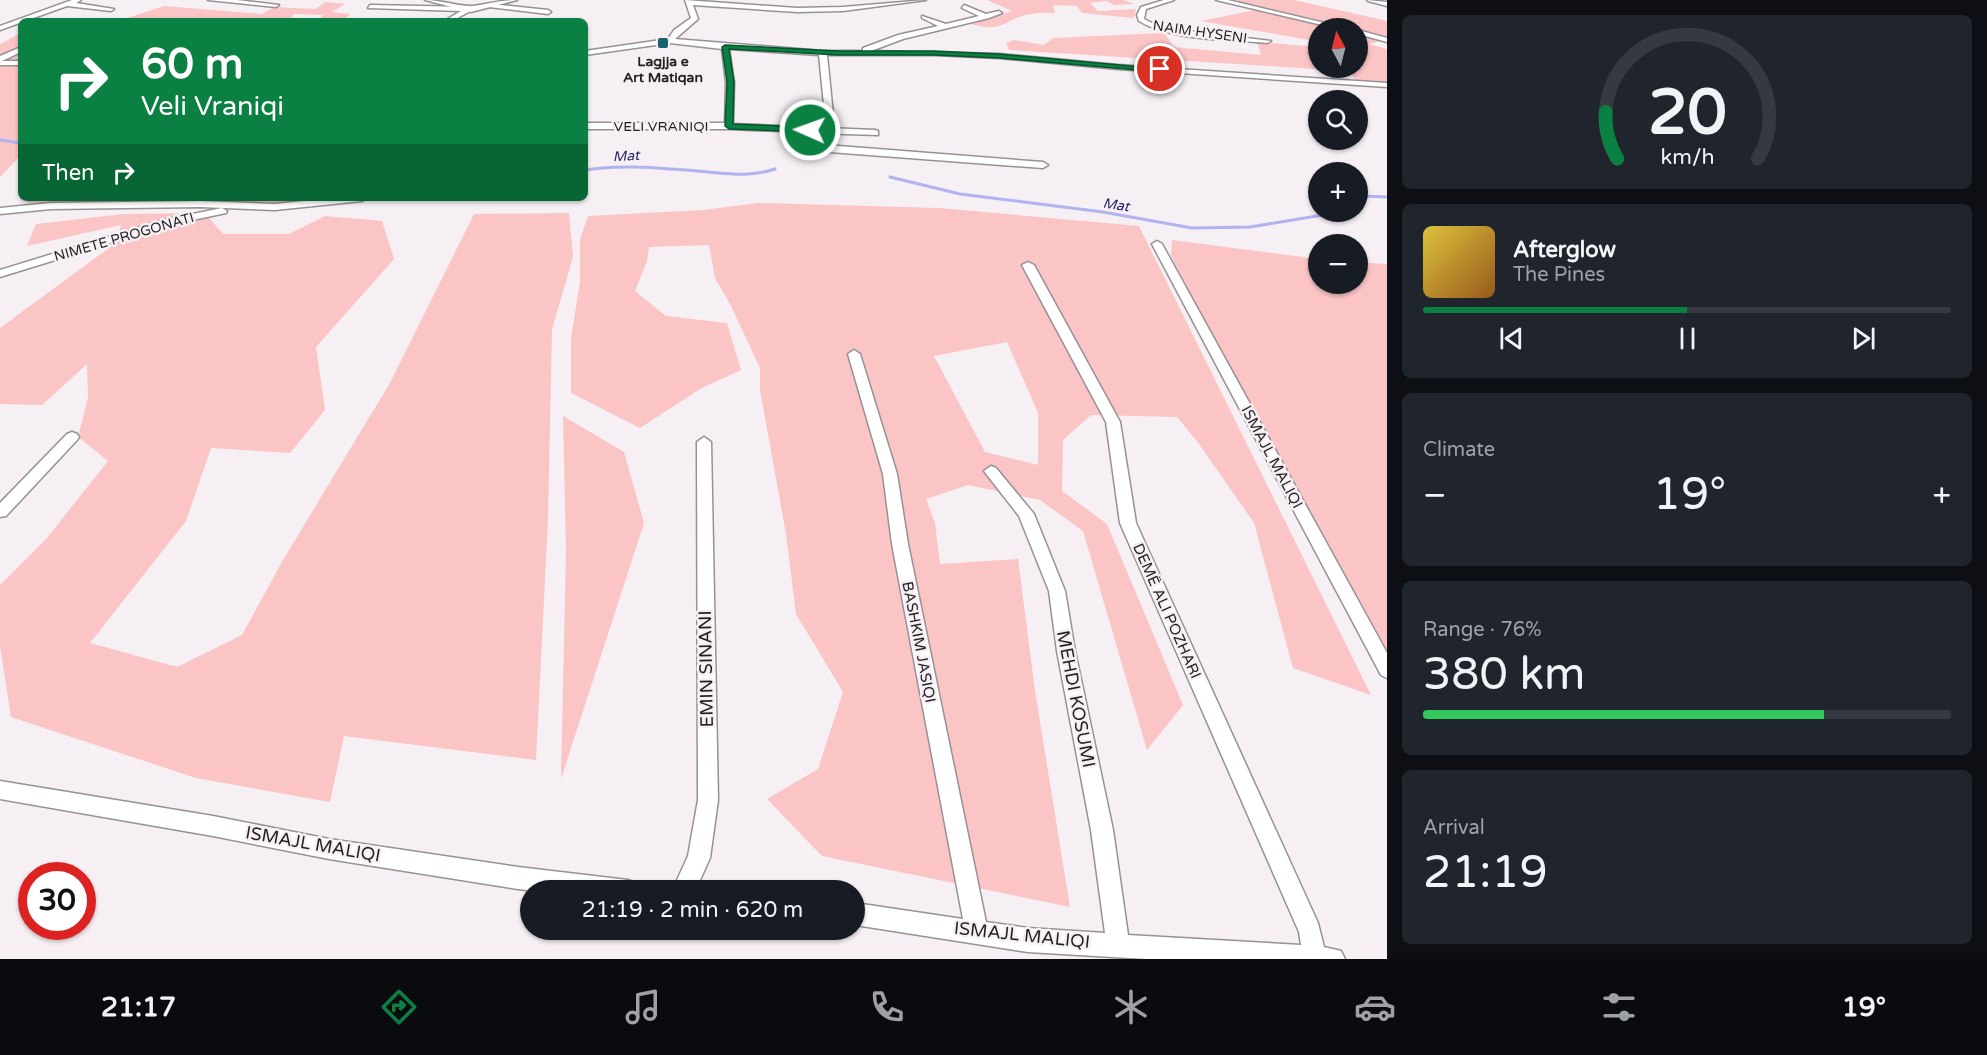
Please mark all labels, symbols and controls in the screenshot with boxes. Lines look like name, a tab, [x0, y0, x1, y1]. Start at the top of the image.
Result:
street label: NAIM HYSENI	[1152, 17, 1248, 47]
north arrow	[1308, 18, 1368, 78]
map controls	[1308, 18, 1368, 294]
marker: Lagjja e Art Matiqan	[656, 36, 670, 50]
text: 60 m	[141, 39, 243, 90]
icon: right	[42, 42, 120, 120]
pin	[1134, 43, 1185, 94]
icon: arrive	[1143, 52, 1176, 85]
place label: Lagjja e Art Matiqan	[623, 53, 703, 86]
text: 20	[1648, 76, 1726, 151]
text: Veli Vraniqi	[141, 90, 284, 123]
button: search	[1308, 90, 1368, 150]
position arrow	[778, 98, 842, 162]
street label: VELI VRANIQI	[613, 118, 709, 135]
text: km/h	[1660, 144, 1714, 170]
water label: Mat	[612, 147, 641, 165]
icon: right	[107, 156, 140, 189]
text: Then	[42, 160, 95, 186]
button: +	[1308, 162, 1368, 222]
water label: Mat	[1102, 195, 1132, 215]
street label: NIMETE PROGONATI	[52, 209, 196, 265]
button: −	[1308, 234, 1368, 294]
text: Afterglow	[1513, 237, 1616, 263]
text: The Pines	[1513, 263, 1605, 287]
icon: previous	[1495, 322, 1528, 355]
icon: pause	[1671, 322, 1704, 355]
icon: next	[1847, 322, 1880, 355]
street label: ISMAJL MALIQI	[1237, 403, 1307, 511]
text: Climate	[1423, 438, 1495, 462]
text: 19°	[1653, 468, 1726, 522]
text: −	[1423, 476, 1447, 515]
text: +	[1932, 476, 1951, 515]
street label: DEMË ALI POZHARI	[1129, 541, 1205, 681]
street label: BASHKIM JASIQI	[898, 580, 940, 704]
street label: EMIN SINANI	[694, 610, 718, 728]
text: Range · 76%	[1423, 618, 1542, 642]
street label: MEHDI KOSUMI	[1052, 629, 1100, 769]
text: 380 km	[1423, 648, 1585, 702]
text: Arrival	[1423, 816, 1485, 840]
street label: ISMAJL MALIQI	[244, 821, 382, 867]
text: 21:19	[1423, 846, 1548, 900]
speed limit sign: 30	[18, 862, 96, 940]
text: 21:19 · 2 min · 620 m	[582, 897, 803, 923]
street label: ISMAJL MALIQI	[953, 917, 1091, 953]
icon: directions	[378, 986, 420, 1028]
icon: music	[622, 986, 664, 1028]
icon: phone	[866, 986, 908, 1028]
icon: climate	[1110, 986, 1152, 1028]
icon: car	[1354, 986, 1396, 1028]
icon: filters	[1598, 986, 1640, 1028]
text: 21:17	[101, 991, 176, 1024]
text: 19°	[1842, 991, 1886, 1024]

